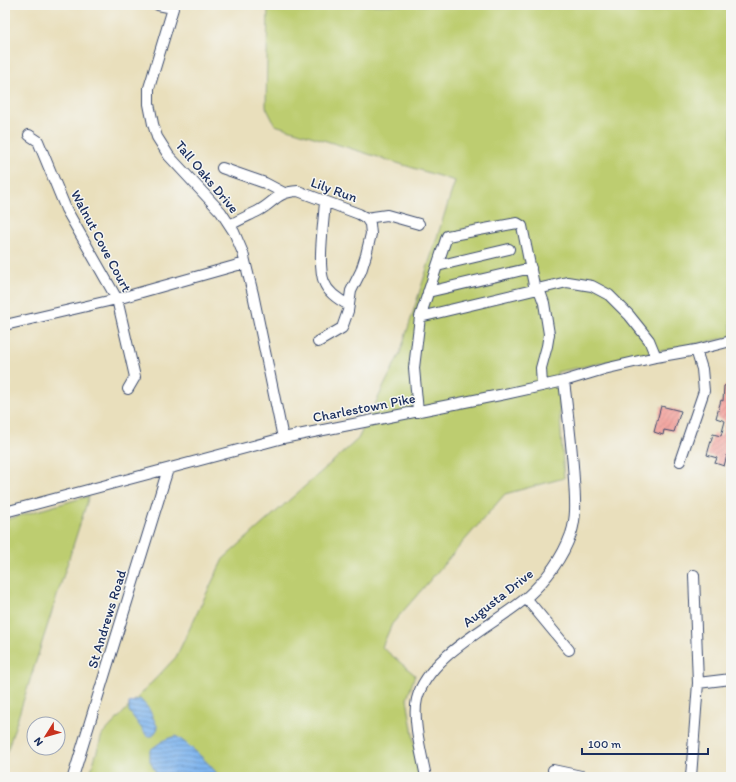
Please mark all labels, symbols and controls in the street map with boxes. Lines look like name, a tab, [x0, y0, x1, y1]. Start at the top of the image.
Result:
street label: Tall Oaks Drive	[172, 137, 243, 217]
street label: Lily Run	[308, 174, 360, 206]
street label: Walnut Cove Court	[67, 187, 135, 295]
street label: Charlestown Pike	[311, 390, 417, 426]
street label: Augusta Drive	[459, 565, 537, 631]
street label: St Andrews Road	[84, 567, 130, 670]
north arrow	[26, 716, 66, 756]
scale bar	[582, 730, 708, 756]
text: N	[31, 735, 46, 749]
text: 100 m	[588, 737, 621, 751]

